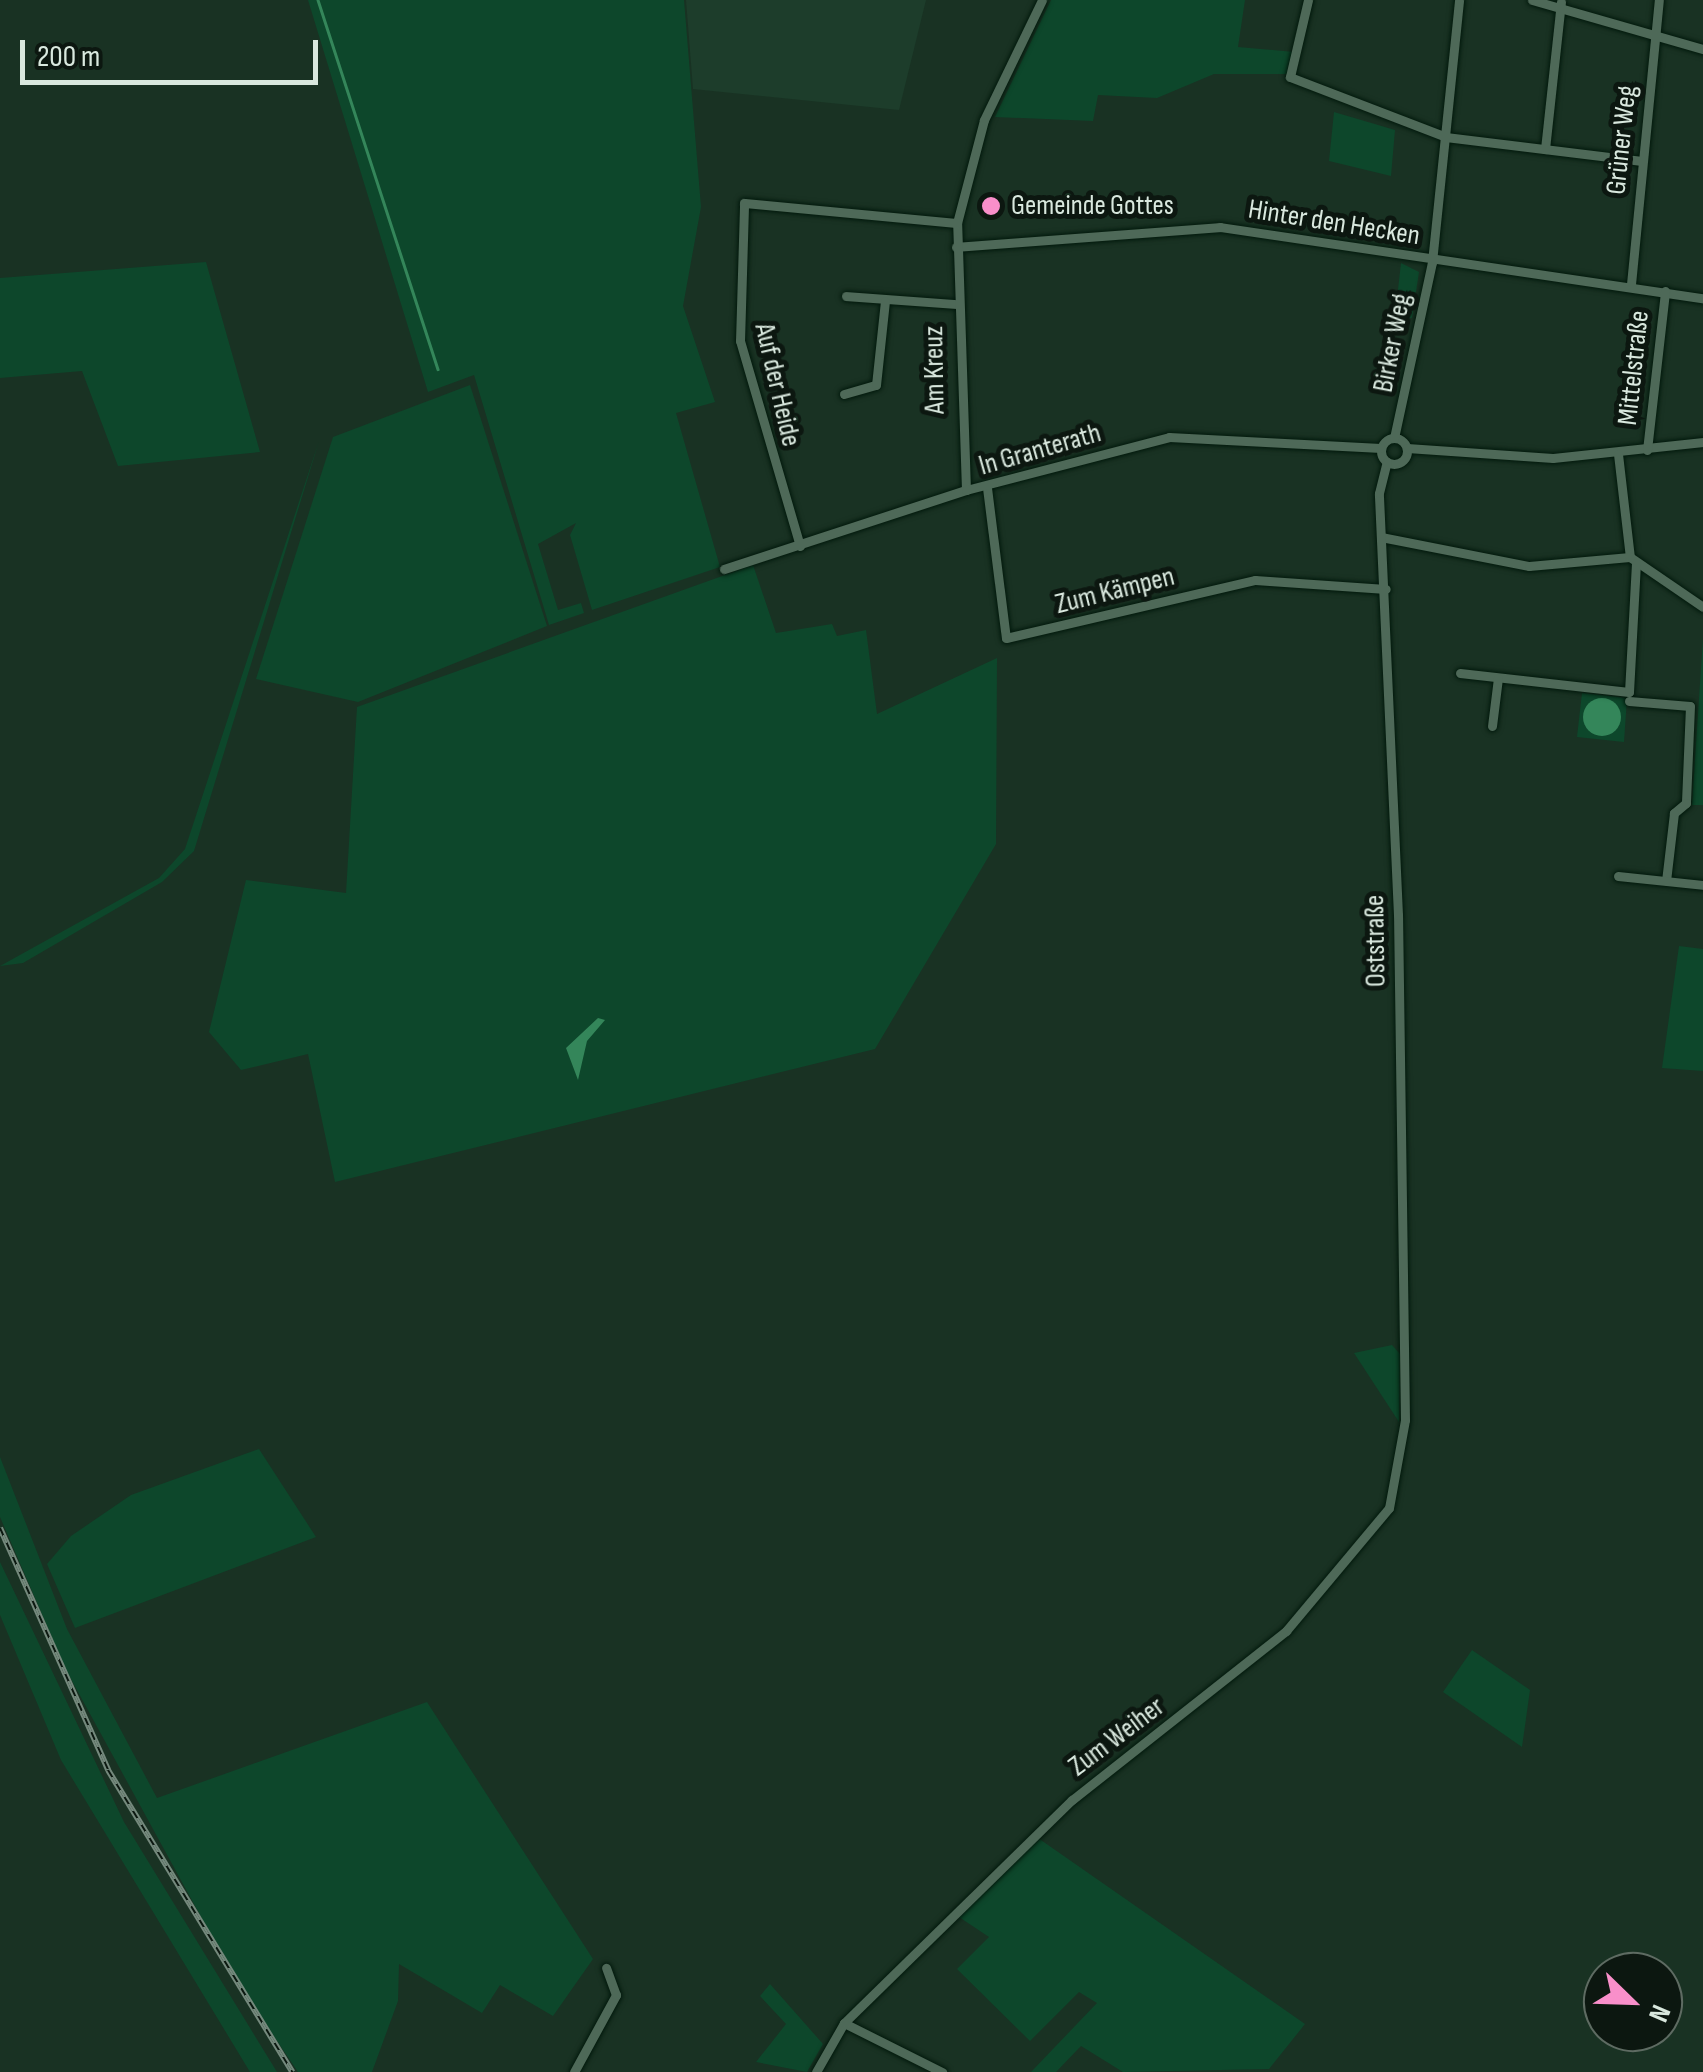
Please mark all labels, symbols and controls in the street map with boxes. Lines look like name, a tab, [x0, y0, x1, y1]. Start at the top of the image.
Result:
scale bar	[25, 20, 322, 82]
text: 200 m	[37, 39, 100, 75]
street label: Grüner Weg	[1600, 84, 1644, 196]
place label: Gemeinde Gottes	[1011, 189, 1174, 223]
street label: Hinter den Hecken	[1246, 193, 1422, 253]
marker: Gemeinde Gottes	[980, 195, 1002, 217]
street label: Birker Weg	[1367, 291, 1419, 395]
street label: Mittelstraße	[1611, 309, 1657, 427]
street label: Auf der Heide	[747, 320, 807, 450]
street label: Am Kreuz	[917, 326, 953, 414]
street label: In Granterath	[975, 417, 1105, 483]
street label: Zum Kämpen	[1052, 560, 1178, 622]
street label: Oststraße	[1358, 895, 1394, 987]
street label: Zum Weiher	[1063, 1690, 1171, 1784]
north arrow	[1583, 1952, 1683, 2052]
text: N	[1641, 2000, 1677, 2026]

